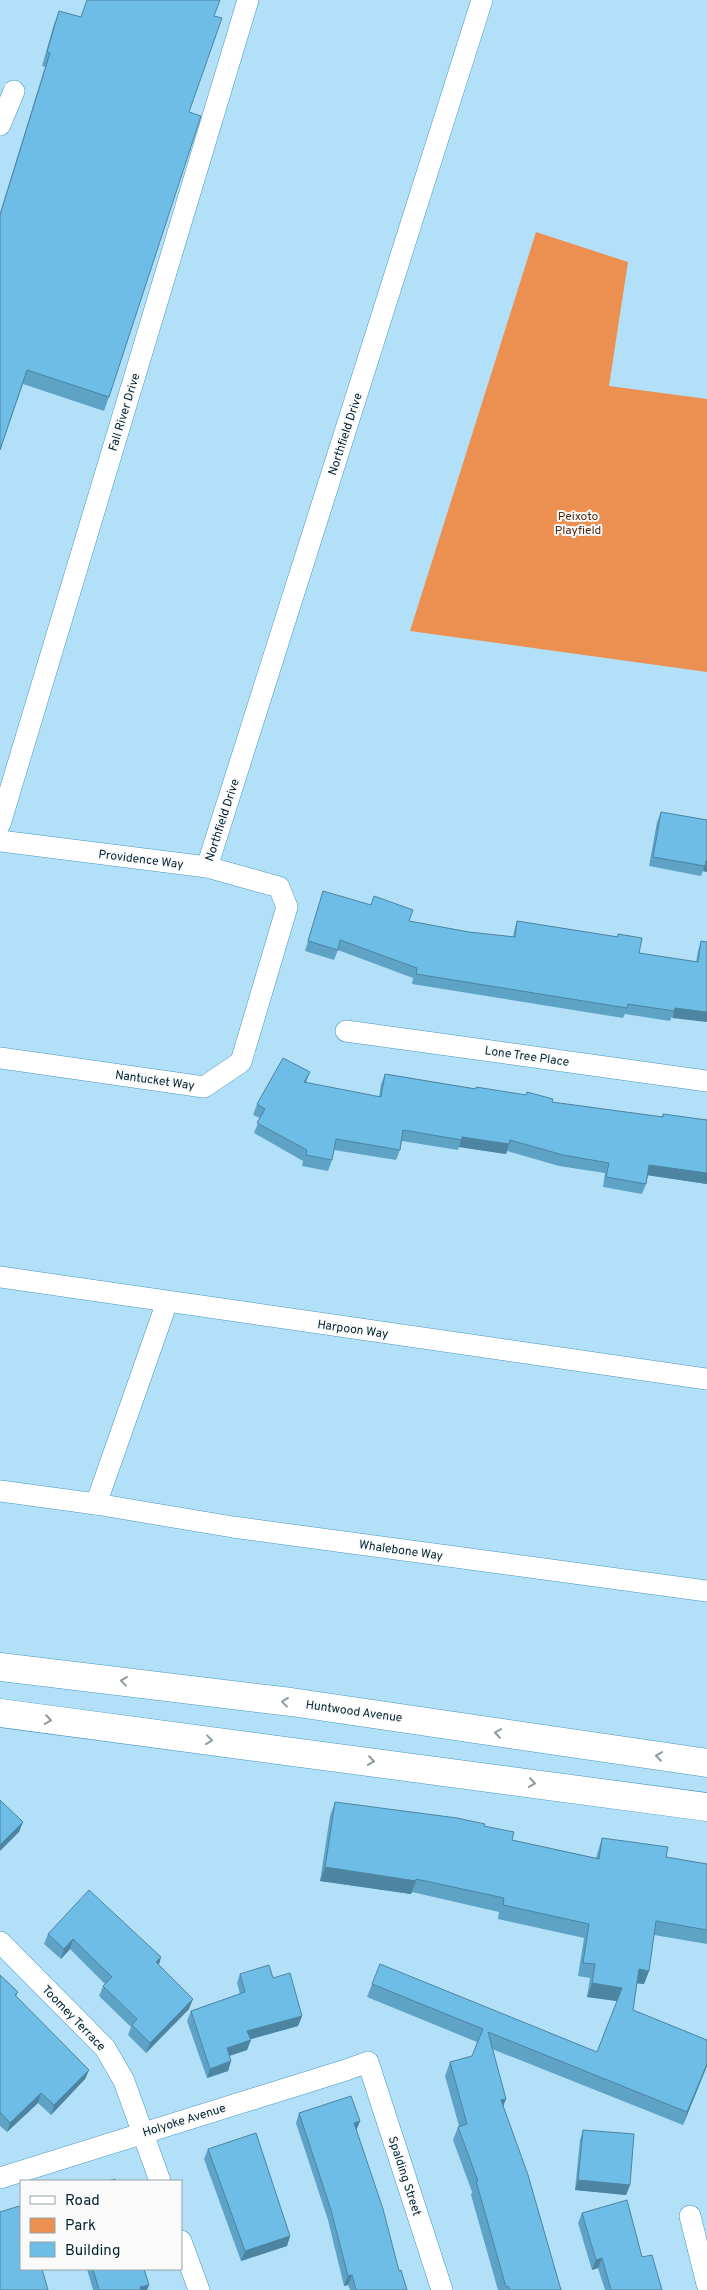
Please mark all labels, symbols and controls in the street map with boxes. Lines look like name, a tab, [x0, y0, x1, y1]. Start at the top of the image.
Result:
street label: Fall River Drive	[105, 371, 144, 453]
street label: Northfield Drive	[325, 391, 367, 478]
park label: Peixoto Playfield	[555, 509, 601, 539]
street label: Northfield Drive	[202, 777, 244, 864]
street label: Providence Way	[97, 847, 184, 873]
street label: Lone Tree Place	[484, 1043, 570, 1071]
street label: Nantucket Way	[114, 1068, 196, 1094]
street label: Harpoon Way	[316, 1317, 389, 1343]
street label: Whalebone Way	[358, 1537, 444, 1565]
one-way arrow	[120, 1677, 128, 1687]
one-way arrow	[281, 1697, 290, 1707]
street label: Huntwood Avenue	[304, 1697, 403, 1727]
one-way arrow	[44, 1715, 53, 1725]
one-way arrow	[494, 1728, 502, 1738]
one-way arrow	[206, 1734, 214, 1745]
one-way arrow	[654, 1752, 663, 1762]
one-way arrow	[367, 1755, 375, 1766]
one-way arrow	[528, 1777, 536, 1788]
street label: Toomey Terrace	[38, 1982, 109, 2055]
street label: Holyoke Avenue	[141, 2101, 228, 2141]
street label: Spalding Street	[384, 2134, 424, 2218]
legend	[20, 2180, 182, 2270]
text: Road	[65, 2192, 100, 2211]
text: Park	[65, 2217, 96, 2236]
text: Building	[65, 2242, 120, 2261]

